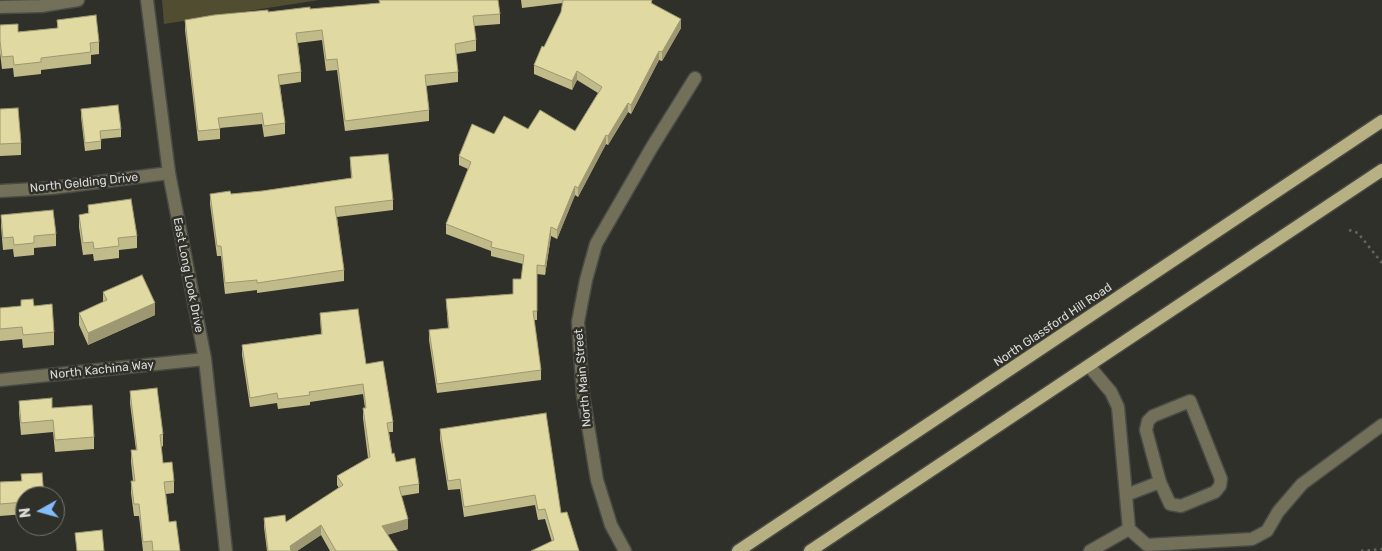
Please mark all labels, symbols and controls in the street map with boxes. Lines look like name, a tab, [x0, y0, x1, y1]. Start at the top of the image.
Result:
street label: North Gelding Drive	[29, 170, 139, 196]
street label: East Long Look Drive	[170, 216, 206, 334]
street label: North Glassford Hill Road	[991, 280, 1115, 370]
street label: North Main Street	[572, 328, 594, 428]
street label: North Kachina Way	[49, 357, 155, 383]
north arrow	[15, 486, 65, 536]
text: N	[17, 507, 35, 519]

